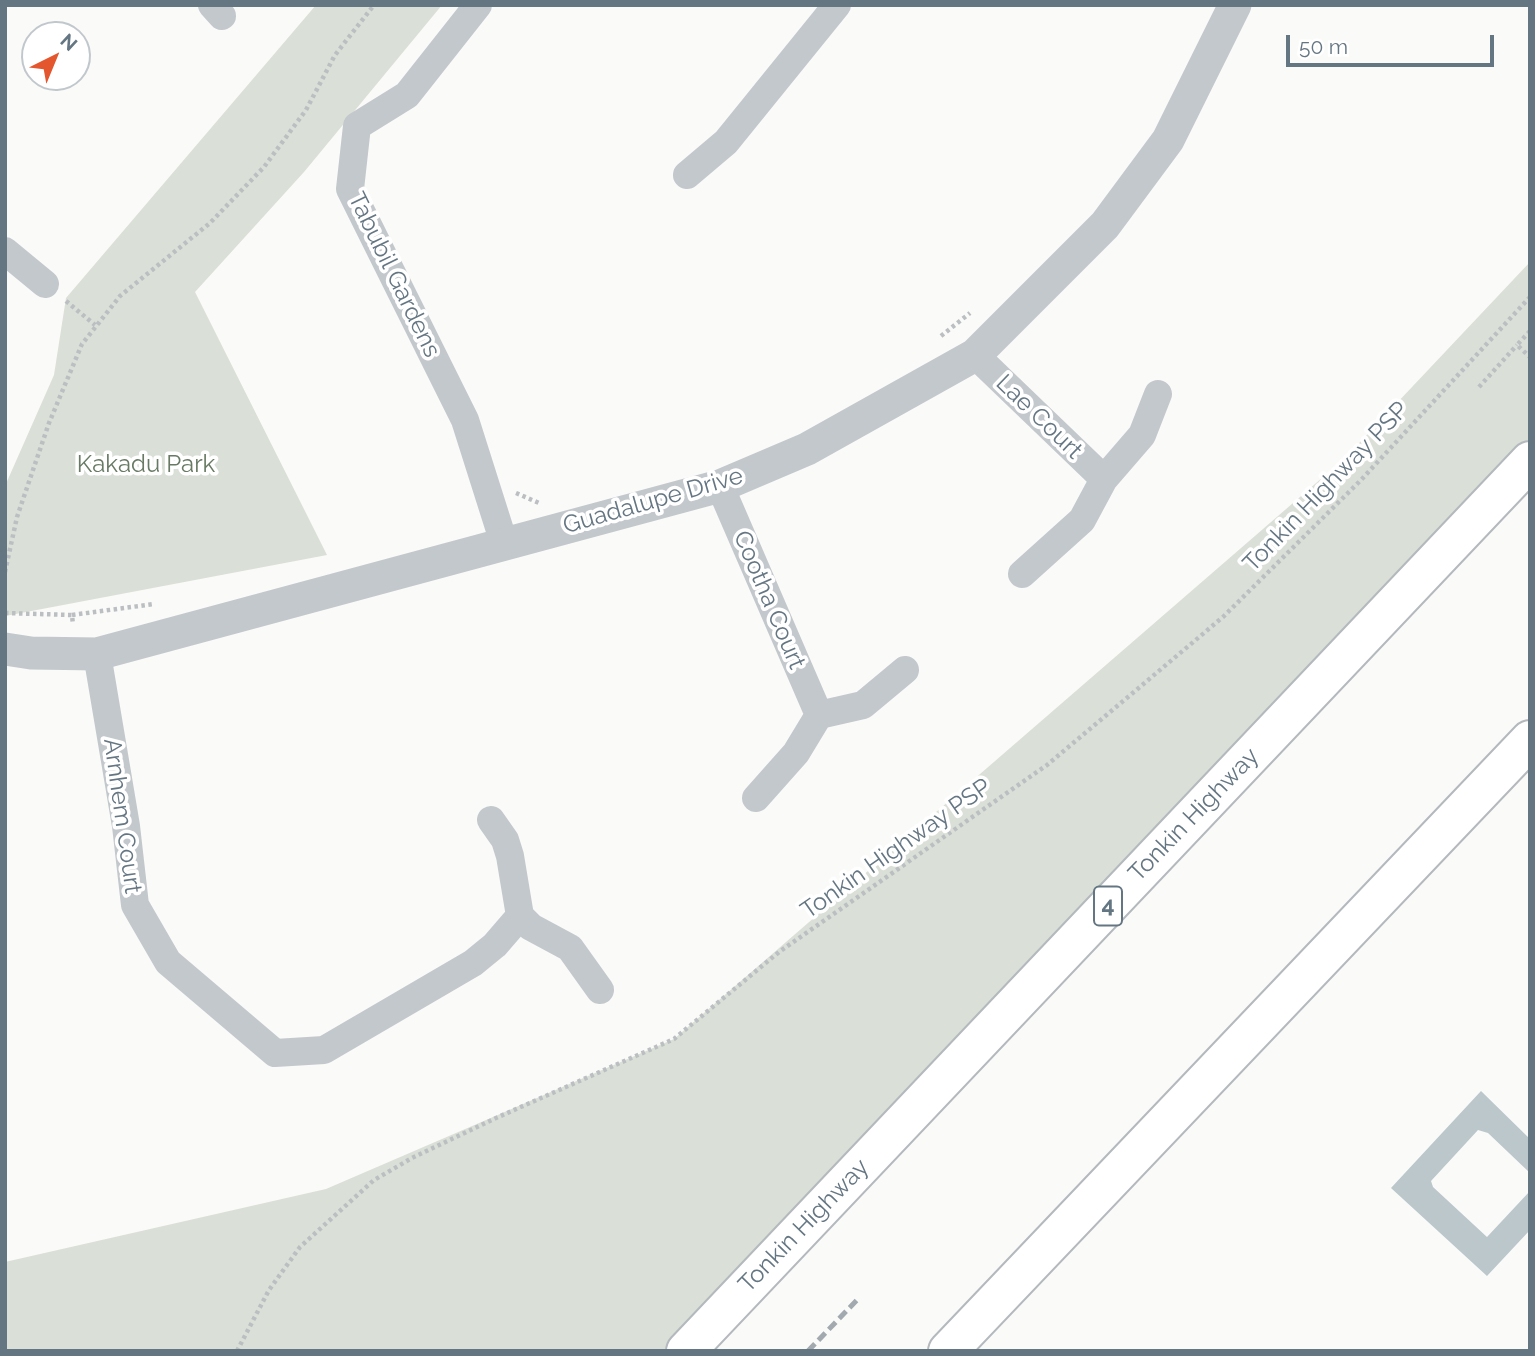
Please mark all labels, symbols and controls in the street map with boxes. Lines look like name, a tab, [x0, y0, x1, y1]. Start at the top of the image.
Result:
north arrow	[21, 21, 91, 91]
scale bar	[1290, 21, 1498, 65]
text: N	[56, 29, 82, 55]
text: 50 m	[1299, 34, 1348, 59]
street label: Tabubil Gardens	[342, 188, 446, 362]
street label: Lae Court	[990, 369, 1088, 465]
street label: Tonkin Highway PSP	[1237, 396, 1415, 578]
park label: Kakadu Park	[77, 451, 215, 479]
street label: Guadalupe Drive	[560, 462, 746, 540]
street label: Cootha Court	[727, 526, 811, 674]
street label: Arnhem Court	[97, 737, 147, 895]
street label: Tonkin Highway	[1123, 742, 1265, 888]
street label: Tonkin Highway PSP	[795, 773, 997, 925]
road number: 4	[1094, 886, 1122, 925]
street label: Tonkin Highway	[733, 1153, 875, 1299]

